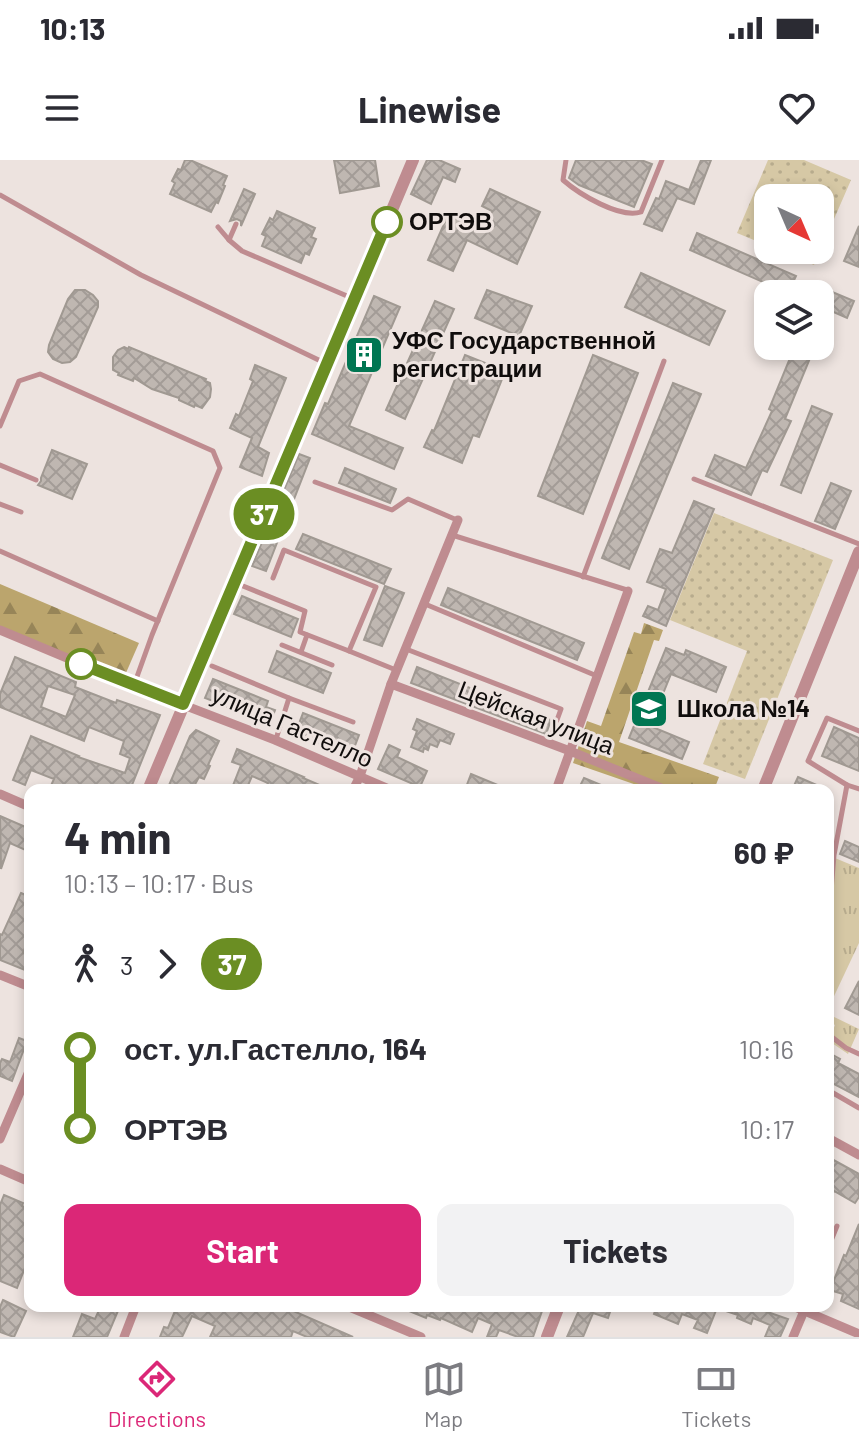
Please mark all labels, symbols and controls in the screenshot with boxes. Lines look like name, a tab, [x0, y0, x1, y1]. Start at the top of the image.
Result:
text: 10:13	[40, 10, 105, 46]
icon: menu	[40, 86, 84, 130]
icon: heart	[775, 86, 819, 130]
text: Linewise	[358, 87, 501, 130]
north arrow	[754, 184, 834, 264]
map controls	[754, 184, 834, 360]
place label: ОРТЭВ	[409, 206, 492, 235]
marker: ОРТЭВ	[372, 207, 402, 237]
button: layers	[754, 280, 834, 360]
place label: УФС Государственной регистрации	[392, 325, 656, 382]
building icon: УФС Государственной регистрации	[343, 334, 385, 376]
line badge: 37	[228, 488, 300, 540]
text: 37	[249, 497, 279, 531]
unlabelled marker	[66, 649, 96, 679]
street label: Цейская улица	[454, 674, 619, 760]
street label: улица Гастелло	[207, 679, 378, 773]
school or university icon: Школа №14	[628, 688, 670, 730]
place label: Школа №14	[677, 693, 810, 722]
text: 4 min	[64, 810, 171, 863]
text: 60 ₽	[734, 834, 794, 870]
text: 10:13 – 10:17 · Bus	[64, 867, 253, 898]
icon: walk	[64, 942, 108, 986]
icon: forward	[145, 942, 189, 986]
text: 37	[217, 947, 246, 981]
text: 3	[120, 949, 133, 980]
text: ост. ул.Гастелло, 164	[124, 1030, 427, 1066]
text: 10:16	[739, 1033, 794, 1064]
text: ОРТЭВ	[124, 1110, 228, 1146]
text: 10:17	[740, 1113, 794, 1144]
button: Start	[64, 1204, 421, 1296]
button: Tickets	[437, 1204, 794, 1296]
tab: Directions	[108, 1357, 206, 1431]
tab: Map	[422, 1357, 466, 1431]
tab: Tickets	[681, 1357, 751, 1431]

